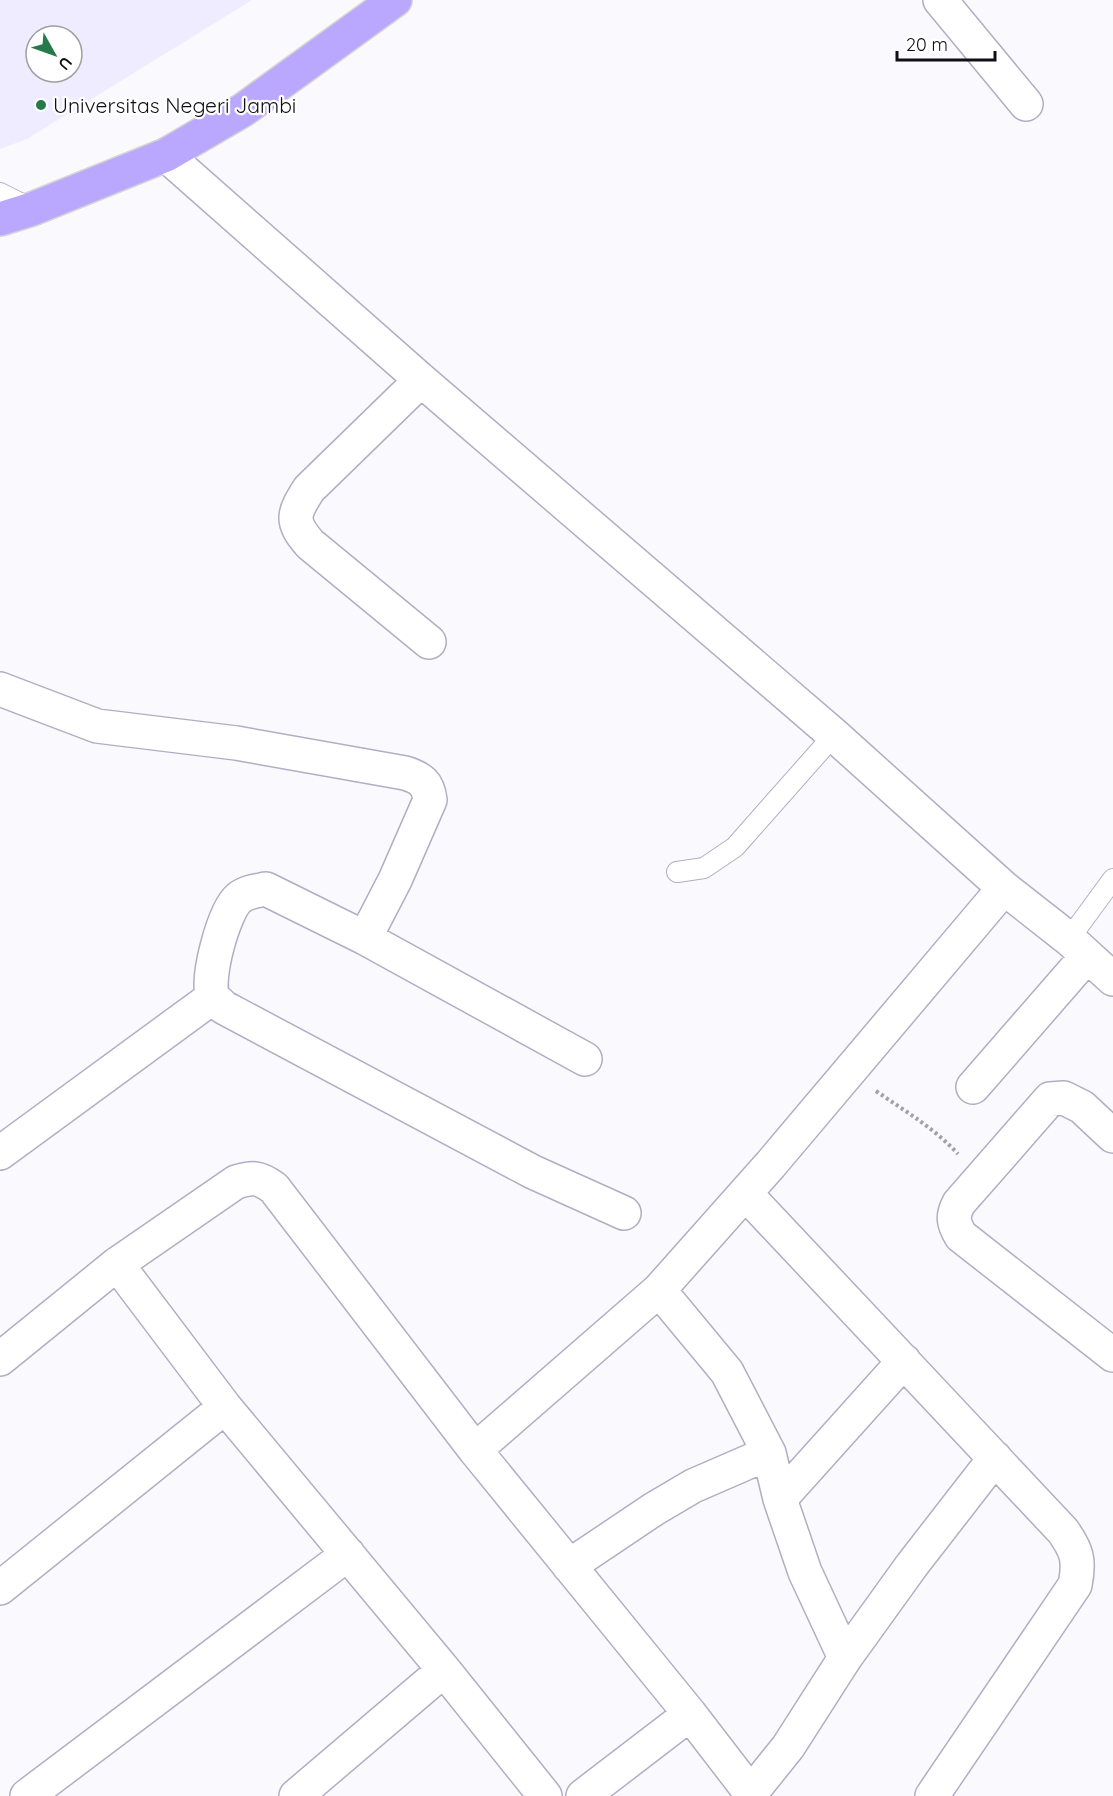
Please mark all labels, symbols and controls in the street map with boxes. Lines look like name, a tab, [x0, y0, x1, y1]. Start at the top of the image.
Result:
north arrow	[24, 24, 84, 84]
scale bar	[897, 24, 994, 62]
text: 20 m	[906, 33, 948, 56]
text: U	[54, 53, 77, 74]
place label: Universitas Negeri Jambi	[53, 92, 296, 118]
marker: Universitas Negeri Jambi	[34, 98, 48, 112]

